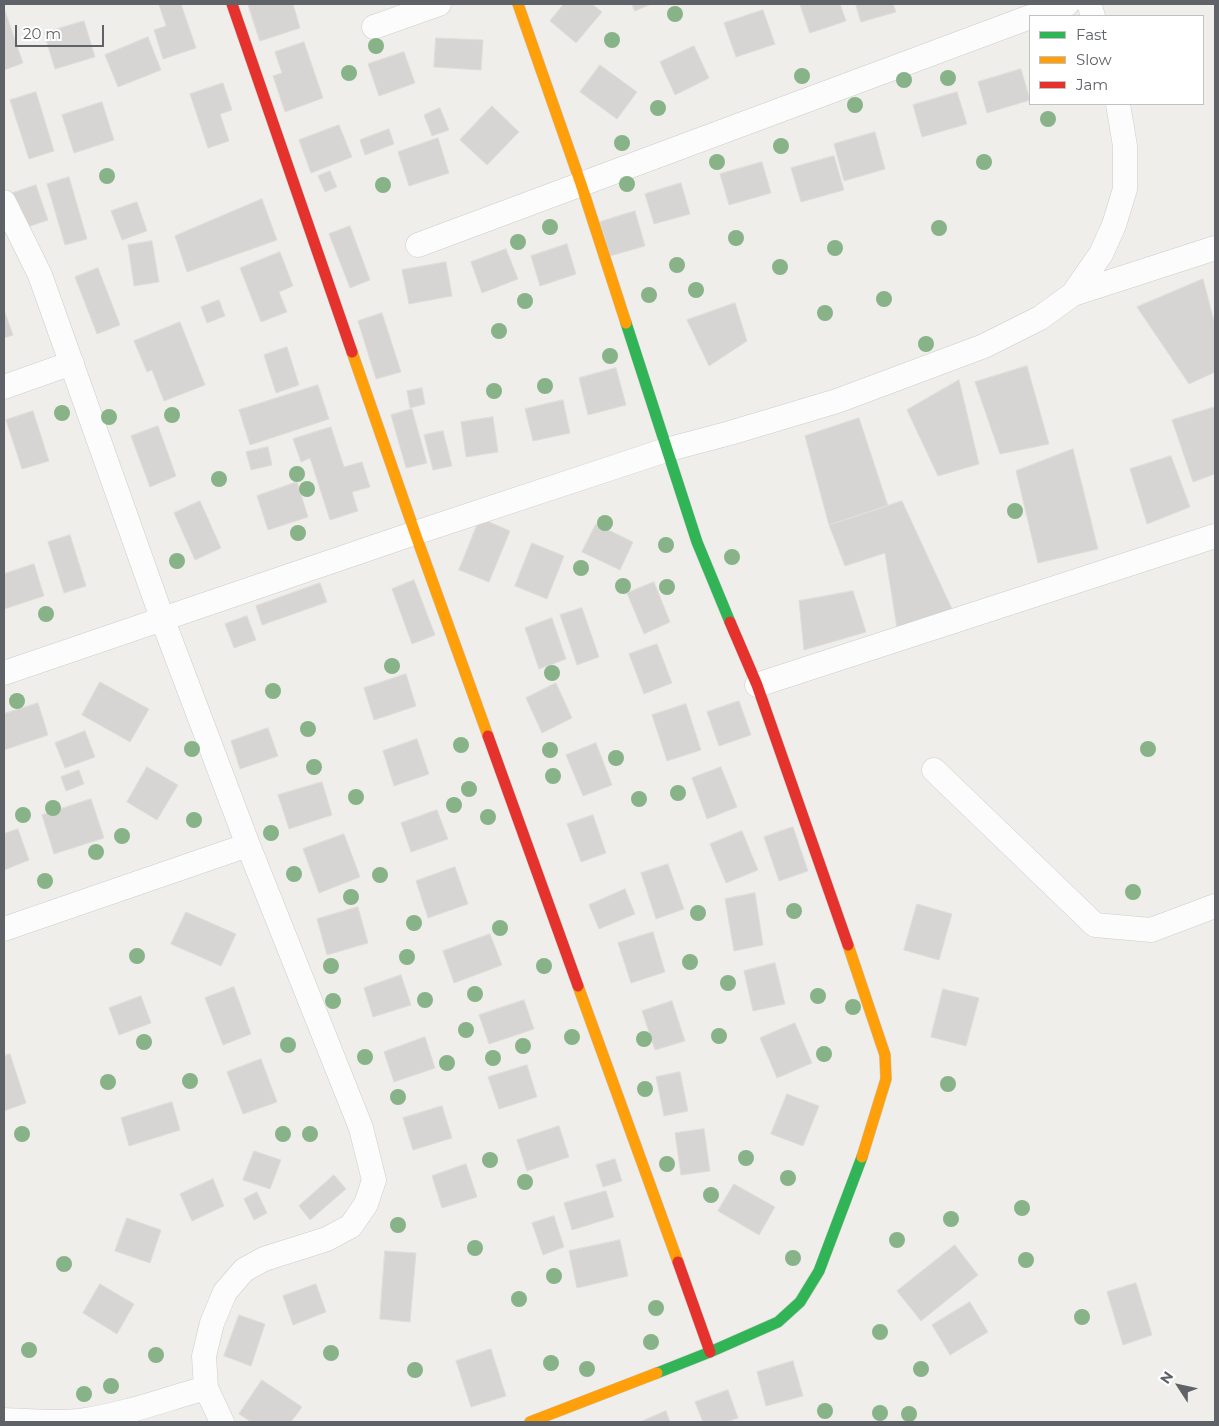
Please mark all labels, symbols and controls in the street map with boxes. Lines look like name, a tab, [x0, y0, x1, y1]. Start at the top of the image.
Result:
scale bar	[18, 15, 106, 47]
legend	[1029, 15, 1204, 105]
text: 20 m	[23, 24, 61, 43]
text: Fast	[1076, 25, 1107, 44]
text: Slow	[1076, 50, 1112, 69]
text: Jam	[1076, 75, 1108, 94]
north arrow	[1154, 1361, 1204, 1411]
text: N	[1156, 1368, 1177, 1387]

